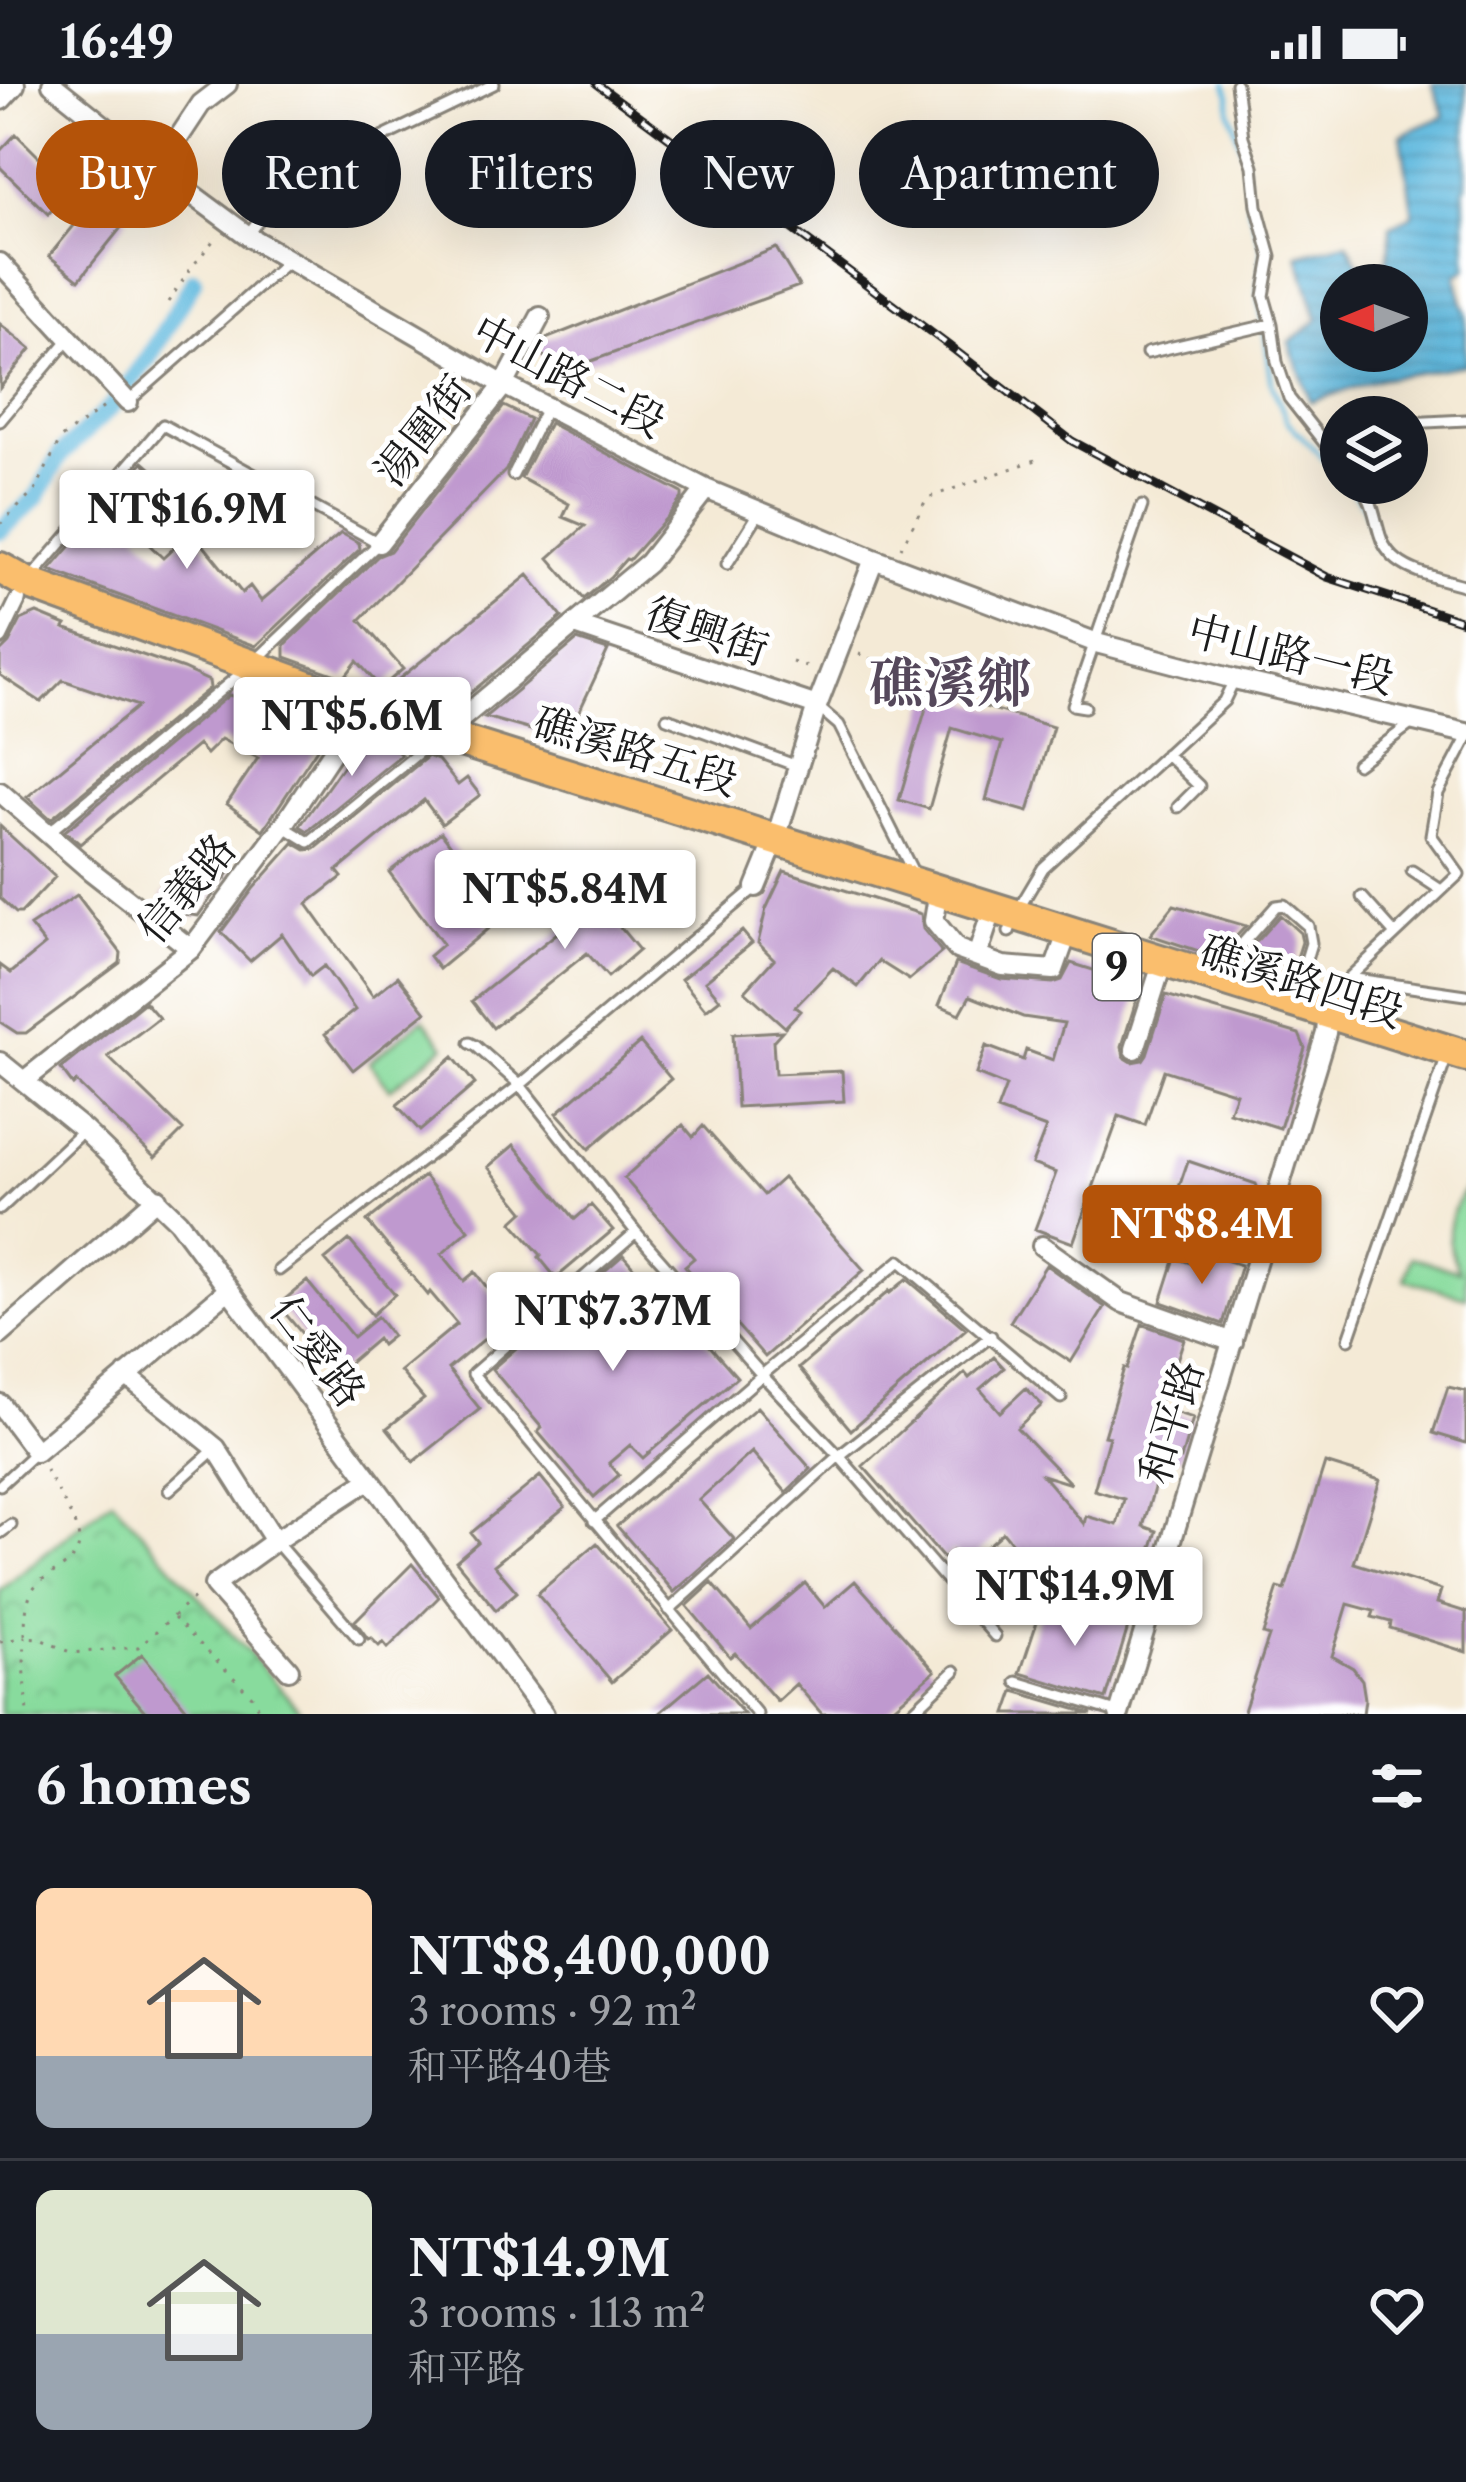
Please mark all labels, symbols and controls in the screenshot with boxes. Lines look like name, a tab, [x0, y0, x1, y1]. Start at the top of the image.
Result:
text: 16:49	[60, 14, 174, 70]
chip: Buy	[36, 120, 198, 228]
chip: Rent	[222, 120, 401, 228]
chip: Filters	[425, 120, 636, 228]
chip: New	[660, 120, 835, 228]
chip: Apartment	[859, 120, 1159, 228]
north arrow	[1320, 264, 1428, 372]
map controls	[1320, 264, 1428, 504]
street label: 中山路二段	[464, 304, 674, 448]
street label: 湯圍街	[364, 364, 482, 496]
button: layers	[1320, 396, 1428, 504]
pin: NT$16.9M	[63, 470, 311, 572]
text: NT$16.9M	[86, 485, 288, 533]
street label: 復興街	[639, 586, 775, 676]
street label: 中山路一段	[1183, 603, 1399, 705]
district label: 礁溪鄉	[869, 650, 1031, 716]
pin: NT$5.6M	[241, 677, 463, 779]
text: NT$5.6M	[261, 692, 443, 740]
street label: 礁溪路五段	[528, 695, 744, 807]
street label: 信義路	[126, 823, 246, 953]
pin: NT$5.84M	[441, 850, 689, 952]
text: NT$5.84M	[462, 865, 668, 913]
street label: 礁溪路四段	[1194, 924, 1410, 1038]
road number: 9	[1093, 934, 1141, 1000]
pin: NT$8.4M	[1091, 1185, 1313, 1287]
text: NT$8.4M	[1109, 1200, 1295, 1248]
pin: NT$7.37M	[489, 1272, 737, 1374]
street label: 仁愛路	[259, 1285, 377, 1417]
text: NT$7.37M	[514, 1287, 712, 1335]
street label: 和平路	[1128, 1354, 1214, 1490]
pin: NT$14.9M	[951, 1547, 1199, 1649]
text: NT$14.9M	[975, 1562, 1175, 1610]
icon: filters	[1364, 1753, 1430, 1819]
text: 6 homes	[36, 1755, 252, 1817]
text: NT$8,400,000	[408, 1925, 771, 1987]
icon: home	[132, 1936, 276, 2080]
icon: heart	[1364, 1975, 1430, 2041]
text: 3 rooms · 92 m²	[408, 1987, 697, 2035]
text: 和平路40巷	[408, 2042, 611, 2090]
text: NT$14.9M	[408, 2227, 671, 2289]
icon: home	[132, 2238, 276, 2382]
icon: heart	[1364, 2277, 1430, 2343]
text: 3 rooms · 113 m²	[408, 2289, 706, 2337]
text: 和平路	[408, 2344, 525, 2392]

